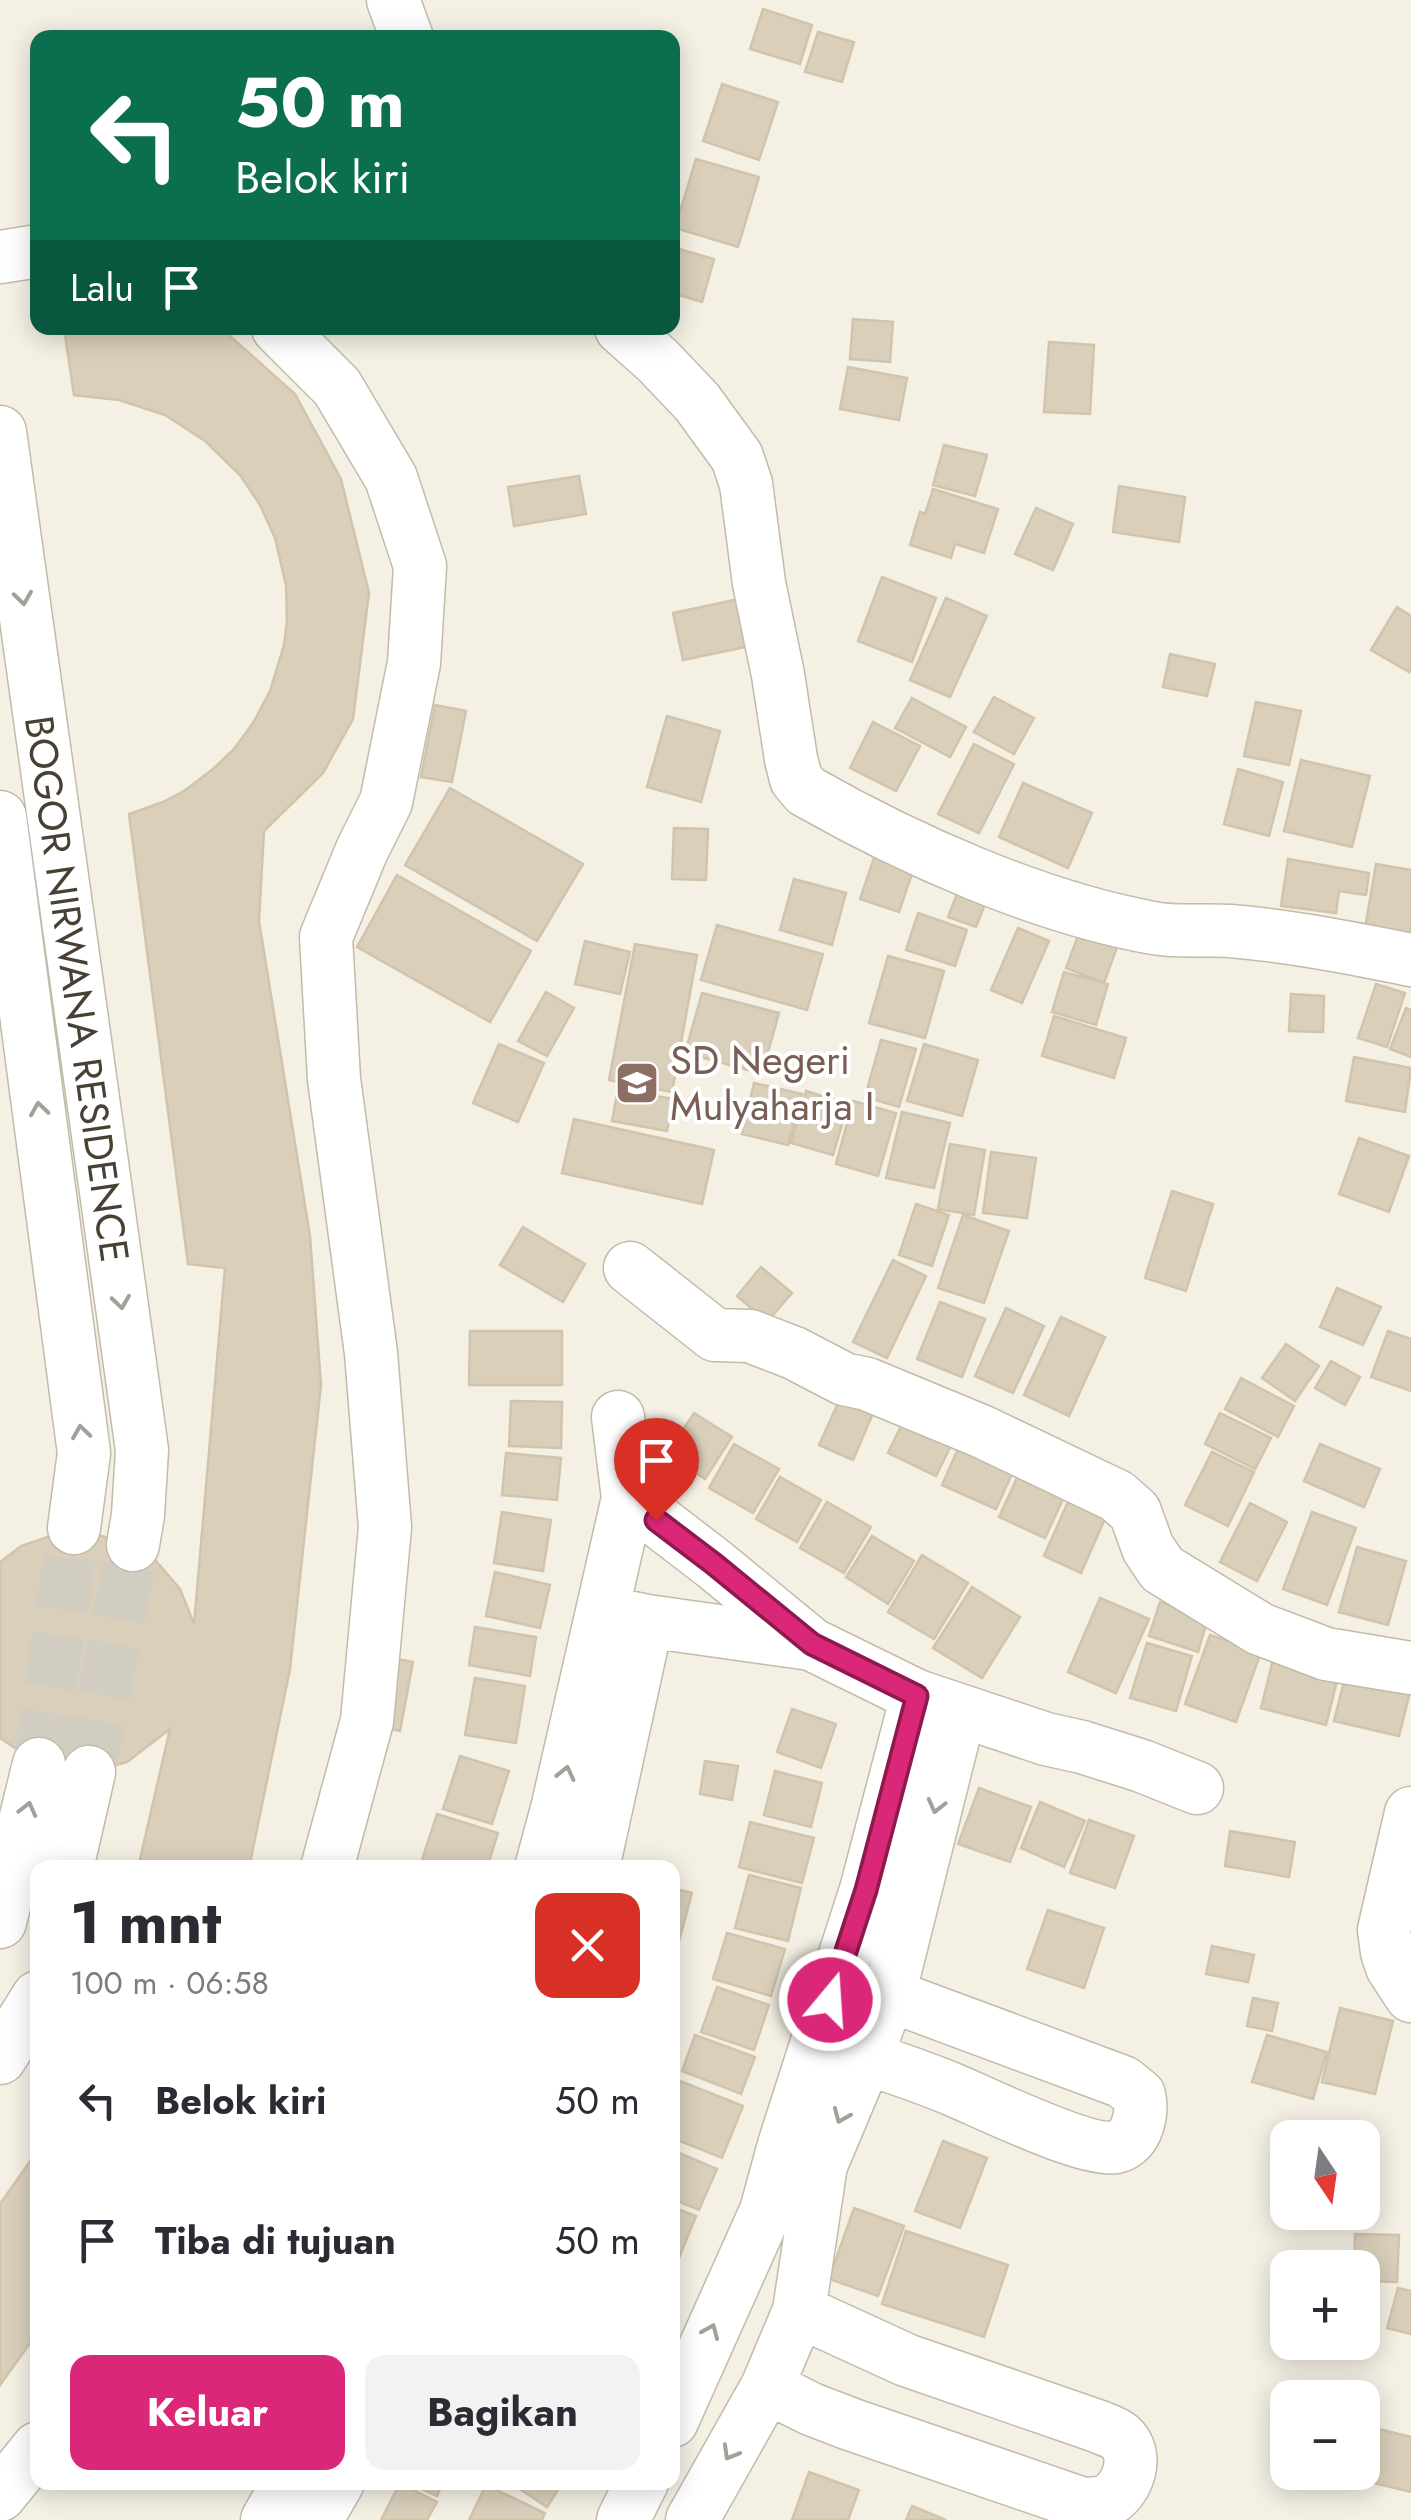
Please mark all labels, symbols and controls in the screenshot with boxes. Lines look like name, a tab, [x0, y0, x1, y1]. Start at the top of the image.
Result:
text: 50 m	[235, 52, 405, 153]
icon: left	[70, 70, 200, 200]
text: Belok kiri	[235, 145, 410, 210]
text: Lalu	[70, 260, 134, 315]
icon: arrive	[154, 260, 209, 315]
one-way arrow	[12, 590, 33, 607]
street label: BOGOR NIRWANA RESIDENCE	[10, 712, 144, 1266]
place label: SD Negeri Mulyaharja I	[670, 1031, 874, 1135]
school or university icon: SD Negeri Mulyaharja I	[614, 1060, 660, 1106]
one-way arrow	[29, 1101, 50, 1118]
one-way arrow	[110, 1294, 131, 1310]
pin	[614, 1418, 699, 1521]
one-way arrow	[72, 1423, 93, 1440]
icon: arrive	[629, 1433, 684, 1488]
one-way arrow	[554, 1765, 575, 1782]
one-way arrow	[927, 1797, 948, 1814]
one-way arrow	[16, 1801, 37, 1818]
text: 1 mnt	[70, 1879, 221, 1966]
button: close	[535, 1893, 640, 1998]
position arrow	[778, 1948, 882, 2052]
text: 100 m · 06:58	[70, 1960, 269, 2006]
icon: left	[70, 2073, 125, 2128]
text: Belok kiri	[155, 2073, 327, 2128]
text: 50 m	[555, 2073, 640, 2128]
one-way arrow	[833, 2106, 853, 2124]
north arrow	[1270, 2120, 1380, 2230]
map controls	[1270, 2120, 1380, 2490]
icon: arrive	[70, 2213, 125, 2268]
text: Tiba di tujuan	[155, 2213, 396, 2268]
text: 50 m	[555, 2213, 640, 2268]
button: +	[1270, 2250, 1380, 2360]
one-way arrow	[699, 2323, 719, 2341]
button: Keluar	[70, 2355, 345, 2470]
button: Bagikan	[365, 2355, 640, 2470]
button: −	[1270, 2380, 1380, 2490]
one-way arrow	[722, 2443, 742, 2461]

